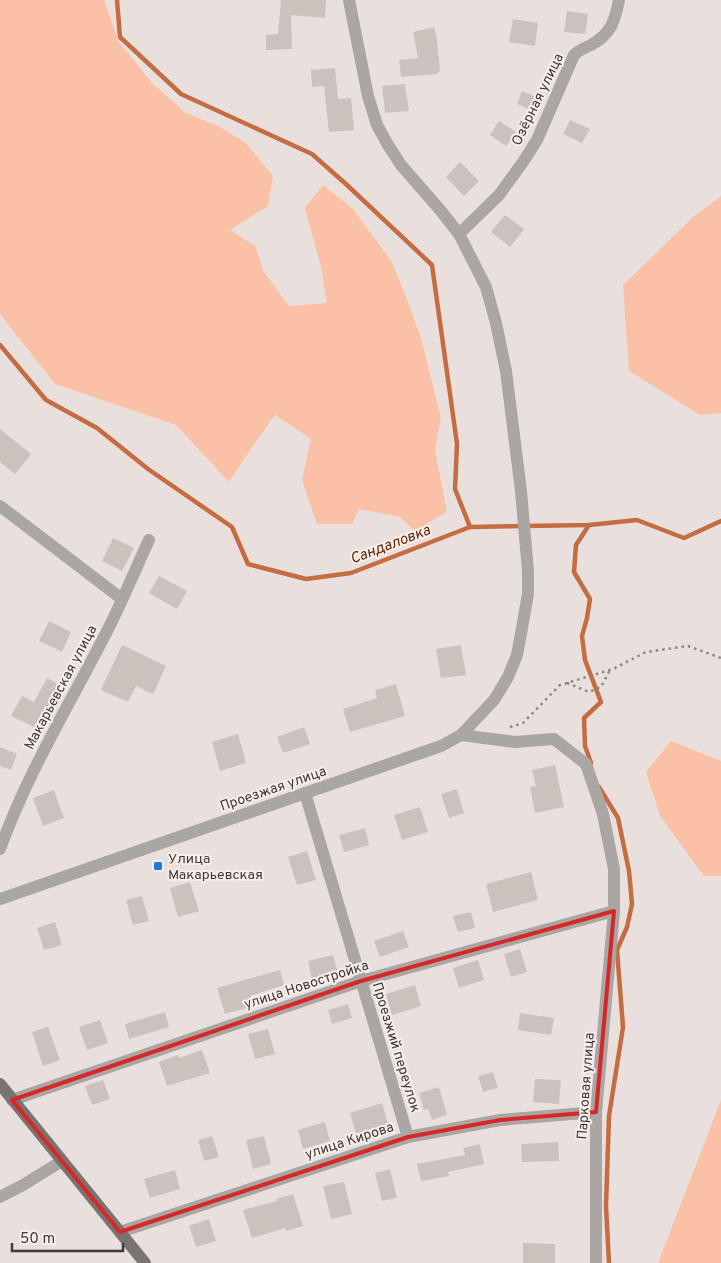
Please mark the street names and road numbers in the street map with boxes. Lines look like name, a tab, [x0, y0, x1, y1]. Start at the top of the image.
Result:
street label: Озёрная улица	[509, 51, 568, 149]
street label: Макарьевская улица	[21, 623, 101, 753]
street label: Проезжая улица	[218, 763, 329, 816]
street label: улица Новостройка	[242, 957, 371, 1014]
street label: Проезжий переулок	[368, 980, 423, 1115]
street label: Парковая улица	[574, 1032, 599, 1140]
street label: улица Кирова	[303, 1119, 396, 1164]

